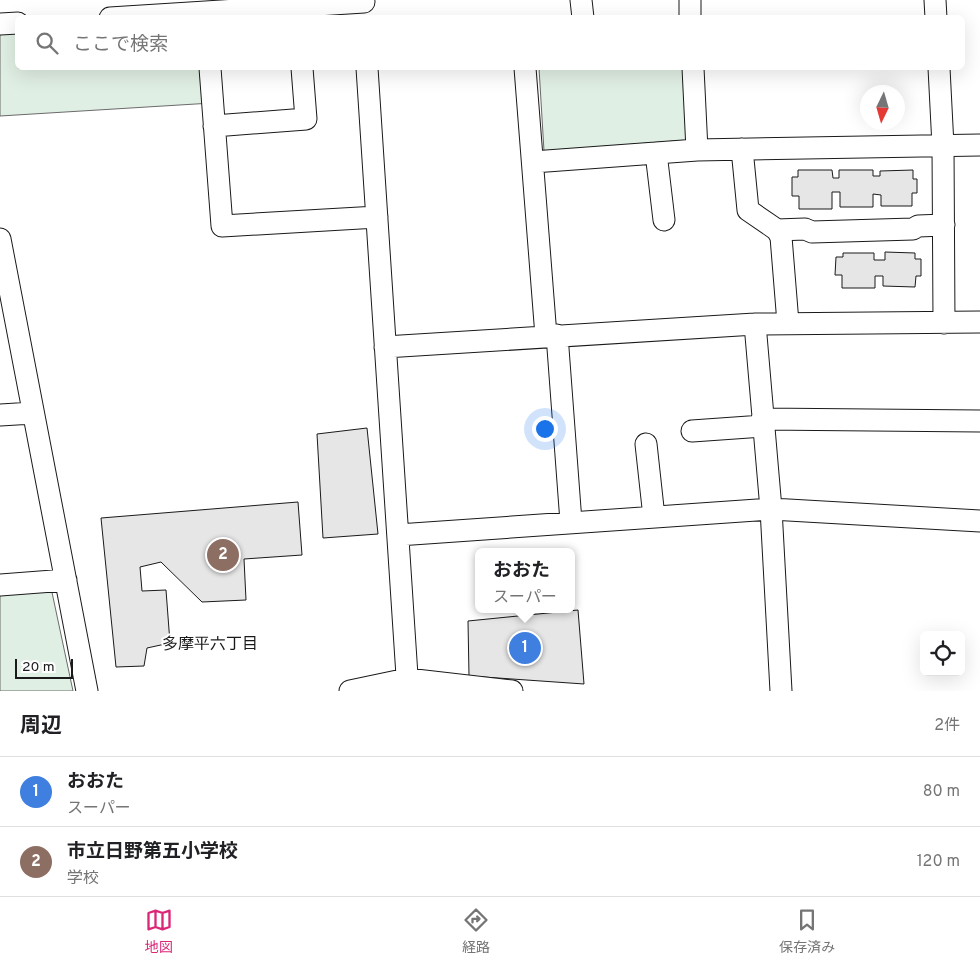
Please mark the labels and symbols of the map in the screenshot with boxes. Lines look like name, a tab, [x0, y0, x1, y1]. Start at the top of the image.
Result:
north arrow	[860, 85, 905, 130]
your location	[532, 416, 558, 442]
pin: 2	[207, 536, 239, 574]
pin: 1	[509, 629, 541, 667]
district label: 多摩平六丁目	[162, 635, 258, 655]
scale bar	[15, 656, 72, 679]

